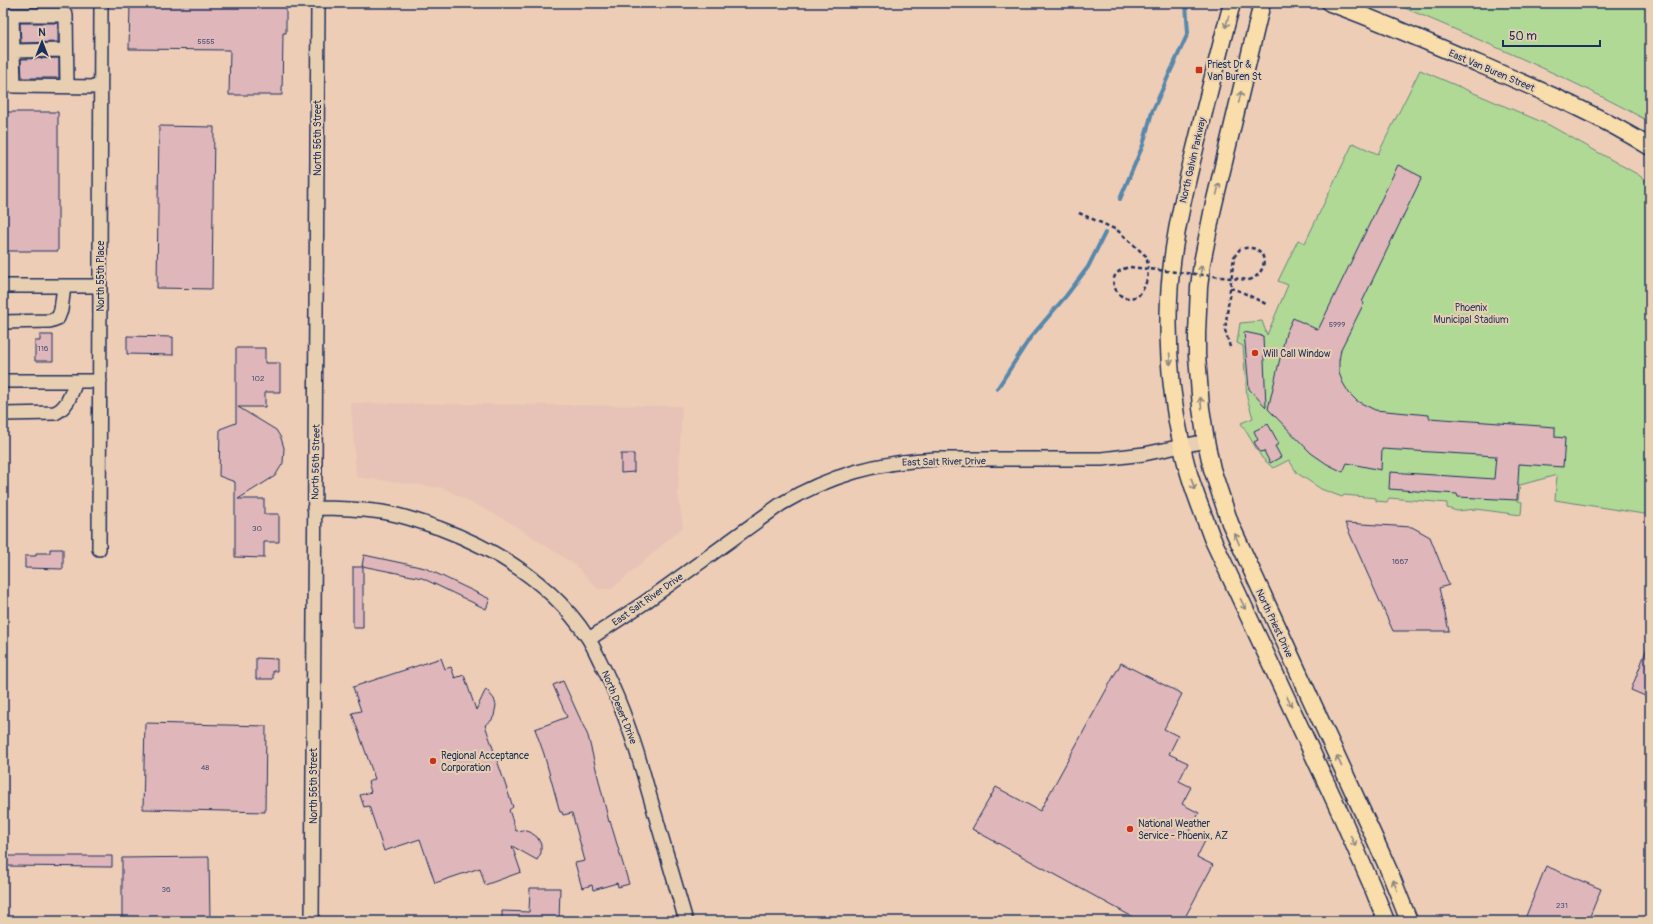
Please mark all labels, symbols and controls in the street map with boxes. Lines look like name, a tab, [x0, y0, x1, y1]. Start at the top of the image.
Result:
one-way arrow	[1223, 15, 1231, 28]
north arrow	[22, 22, 62, 62]
scale bar	[1503, 22, 1600, 48]
text: N	[38, 26, 46, 39]
text: 50 m	[1509, 29, 1537, 44]
house number: 5555	[197, 37, 215, 46]
street label: East Van Buren Street	[1447, 47, 1537, 95]
place label: Priest Dr & Van Buren St	[1207, 59, 1263, 83]
marker: Priest Dr & Van Buren St	[1194, 65, 1204, 75]
one-way arrow	[1237, 91, 1244, 104]
street label: North 56th Street	[312, 99, 324, 176]
street label: North Galvin Parkway	[1177, 116, 1209, 204]
one-way arrow	[1214, 183, 1222, 196]
street label: North 55th Place	[95, 240, 107, 311]
one-way arrow	[1197, 265, 1205, 278]
park label: Phoenix Municipal Stadium	[1433, 302, 1509, 326]
house number: 5999	[1329, 320, 1345, 329]
house number: 116	[38, 344, 49, 353]
marker: Will Call Window	[1250, 348, 1260, 358]
place label: Will Call Window	[1263, 348, 1331, 360]
one-way arrow	[1166, 352, 1173, 365]
house number: 102	[251, 374, 265, 383]
one-way arrow	[1197, 397, 1205, 410]
street label: North 56th Street	[309, 423, 323, 500]
street label: East Salt River Drive	[902, 455, 986, 469]
one-way arrow	[1190, 477, 1197, 490]
house number: 30	[252, 524, 262, 533]
one-way arrow	[1232, 534, 1240, 546]
house number: 1667	[1392, 557, 1409, 566]
street label: East Salt River Drive	[610, 571, 685, 629]
street label: North Priest Drive	[1253, 587, 1295, 660]
one-way arrow	[1240, 597, 1247, 609]
street label: North Desert Drive	[599, 669, 639, 746]
one-way arrow	[1286, 694, 1293, 706]
street label: North 56th Street	[308, 747, 320, 824]
place label: Regional Acceptance Corporation	[441, 750, 529, 774]
marker: Regional Acceptance Corporation	[428, 756, 438, 766]
one-way arrow	[1335, 756, 1342, 768]
house number: 48	[201, 763, 209, 772]
place label: National Weather Service - Phoenix, AZ	[1138, 818, 1228, 842]
marker: National Weather Service - Phoenix, AZ	[1125, 824, 1135, 834]
one-way arrow	[1350, 835, 1357, 847]
one-way arrow	[1390, 879, 1398, 891]
house number: 36	[161, 885, 171, 894]
house number: 231	[1556, 901, 1568, 910]

